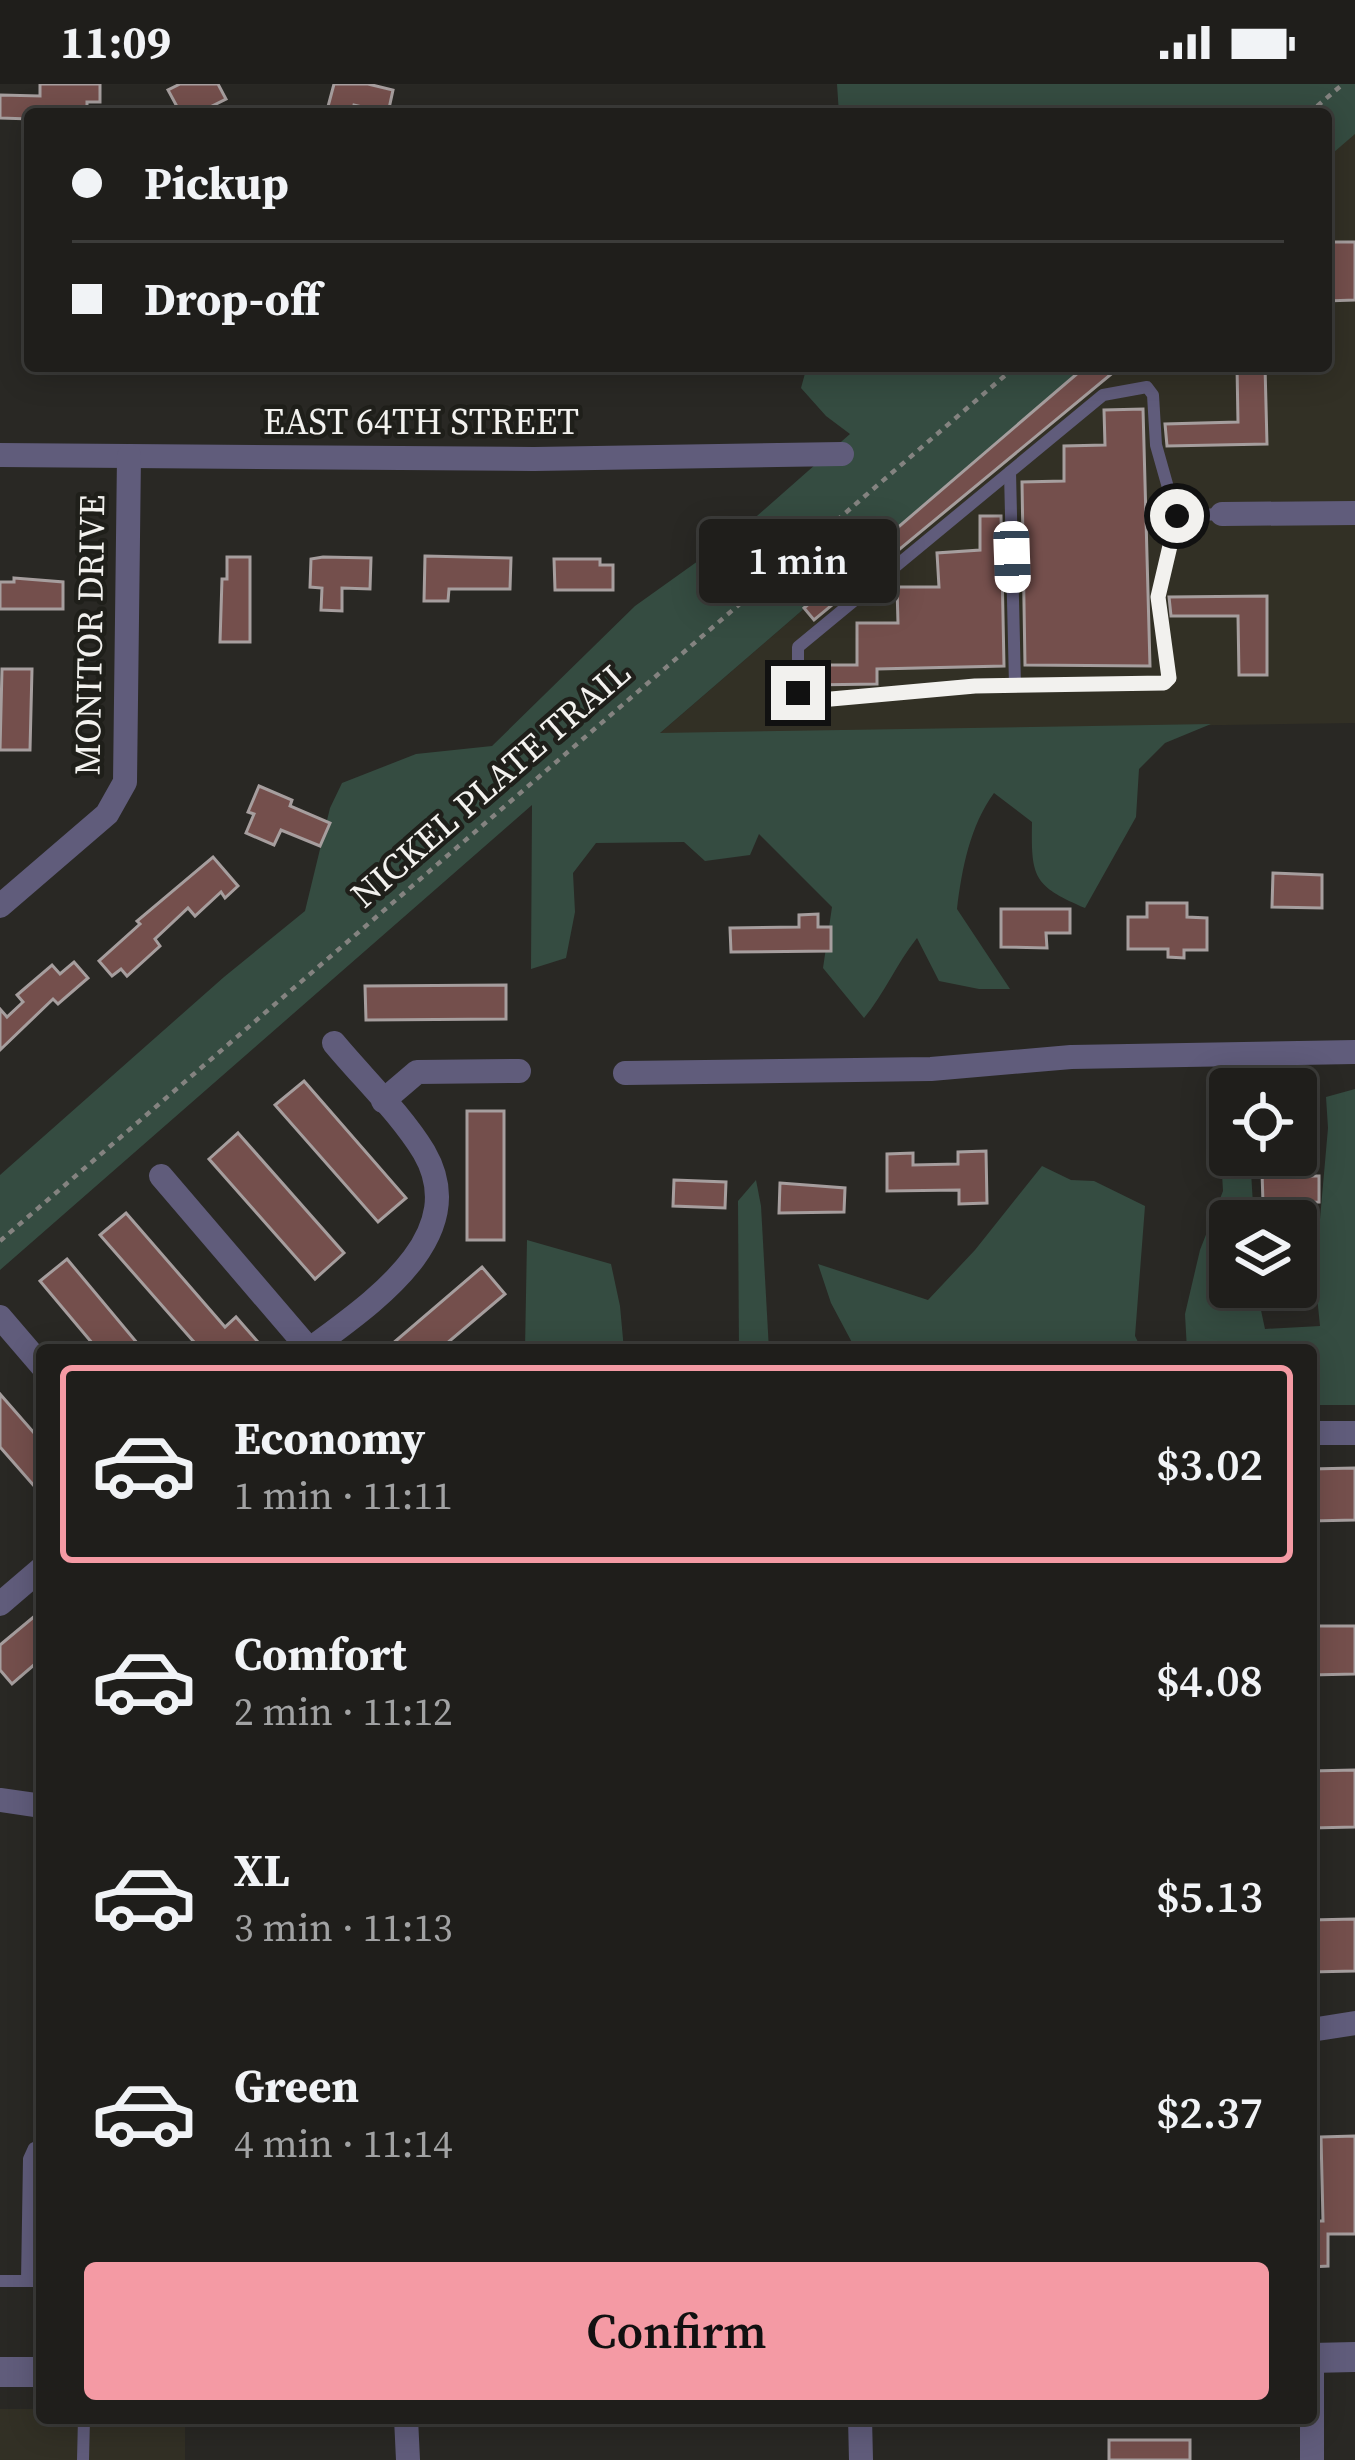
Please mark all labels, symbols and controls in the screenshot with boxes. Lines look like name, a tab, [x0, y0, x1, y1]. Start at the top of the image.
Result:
text: 11:09	[60, 11, 171, 73]
text: Pickup	[144, 152, 289, 214]
text: Drop-off	[144, 268, 320, 330]
street label: EAST 64TH STREET	[263, 397, 579, 446]
route start	[1150, 489, 1204, 543]
street label: MONITOR DRIVE	[63, 494, 116, 776]
callout: 1 min	[699, 519, 897, 603]
car	[993, 520, 1031, 594]
text: 1 min	[748, 534, 848, 587]
street label: NICKEL PLATE TRAIL	[340, 648, 641, 919]
route end	[771, 666, 825, 720]
map controls	[1209, 1068, 1317, 1308]
button: locate	[1209, 1068, 1317, 1176]
button: layers	[1209, 1200, 1317, 1308]
text: Economy	[234, 1407, 425, 1469]
icon: car	[90, 1410, 198, 1518]
text: $3.02	[1156, 1433, 1263, 1495]
text: 1 min · 11:11	[234, 1469, 453, 1522]
text: Comfort	[234, 1623, 407, 1685]
icon: car	[90, 1626, 198, 1734]
text: $4.08	[1156, 1649, 1263, 1711]
text: 2 min · 11:12	[234, 1685, 453, 1738]
text: XL	[234, 1839, 290, 1901]
icon: car	[90, 1842, 198, 1950]
text: $5.13	[1156, 1865, 1263, 1927]
text: 3 min · 11:13	[234, 1901, 453, 1954]
text: Green	[234, 2055, 359, 2117]
icon: car	[90, 2058, 198, 2166]
text: $2.37	[1156, 2081, 1263, 2143]
text: 4 min · 11:14	[234, 2117, 453, 2170]
button: Confirm	[84, 2262, 1269, 2400]

